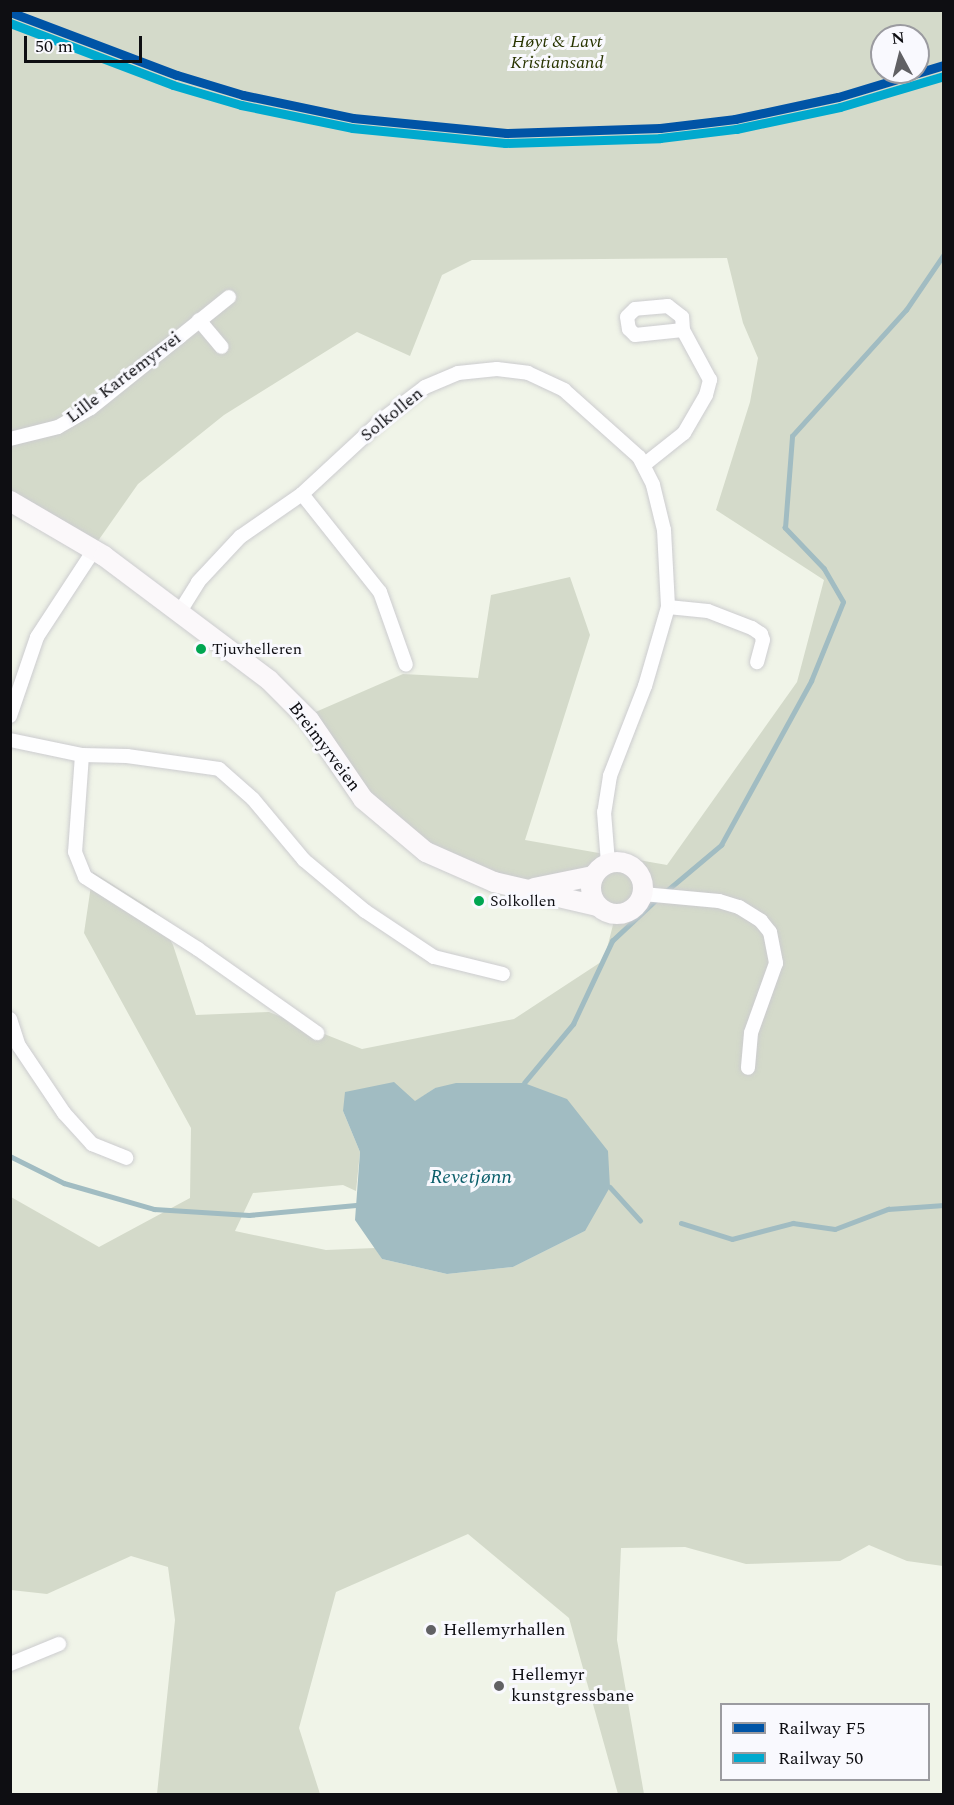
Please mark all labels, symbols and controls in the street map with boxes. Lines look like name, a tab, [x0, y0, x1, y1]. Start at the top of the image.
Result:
scale bar	[27, 24, 146, 62]
north arrow	[870, 24, 930, 84]
text: N	[890, 25, 906, 51]
park label: Høyt & Lavt Kristiansand	[510, 32, 604, 74]
text: 50 m	[35, 33, 73, 60]
street label: Lille Kartemyrvei	[62, 328, 186, 428]
street label: Solkollen	[356, 383, 428, 447]
place label: Tjuvhelleren	[212, 639, 302, 659]
marker: Tjuvhelleren	[195, 643, 207, 655]
street label: Breimyrveien	[283, 698, 365, 796]
place label: Solkollen	[490, 891, 556, 911]
marker: Solkollen	[473, 895, 485, 907]
water label: Revetjønn	[430, 1165, 512, 1189]
place label: Hellemyrhallen	[443, 1619, 566, 1641]
marker: Hellemyrhallen	[424, 1623, 438, 1637]
place label: Hellemyr kunstgressbane	[511, 1665, 634, 1708]
marker: Hellemyr kunstgressbane	[492, 1679, 506, 1693]
legend	[720, 1703, 930, 1781]
text: Railway F5	[778, 1715, 865, 1742]
text: Railway 50	[778, 1745, 863, 1772]

